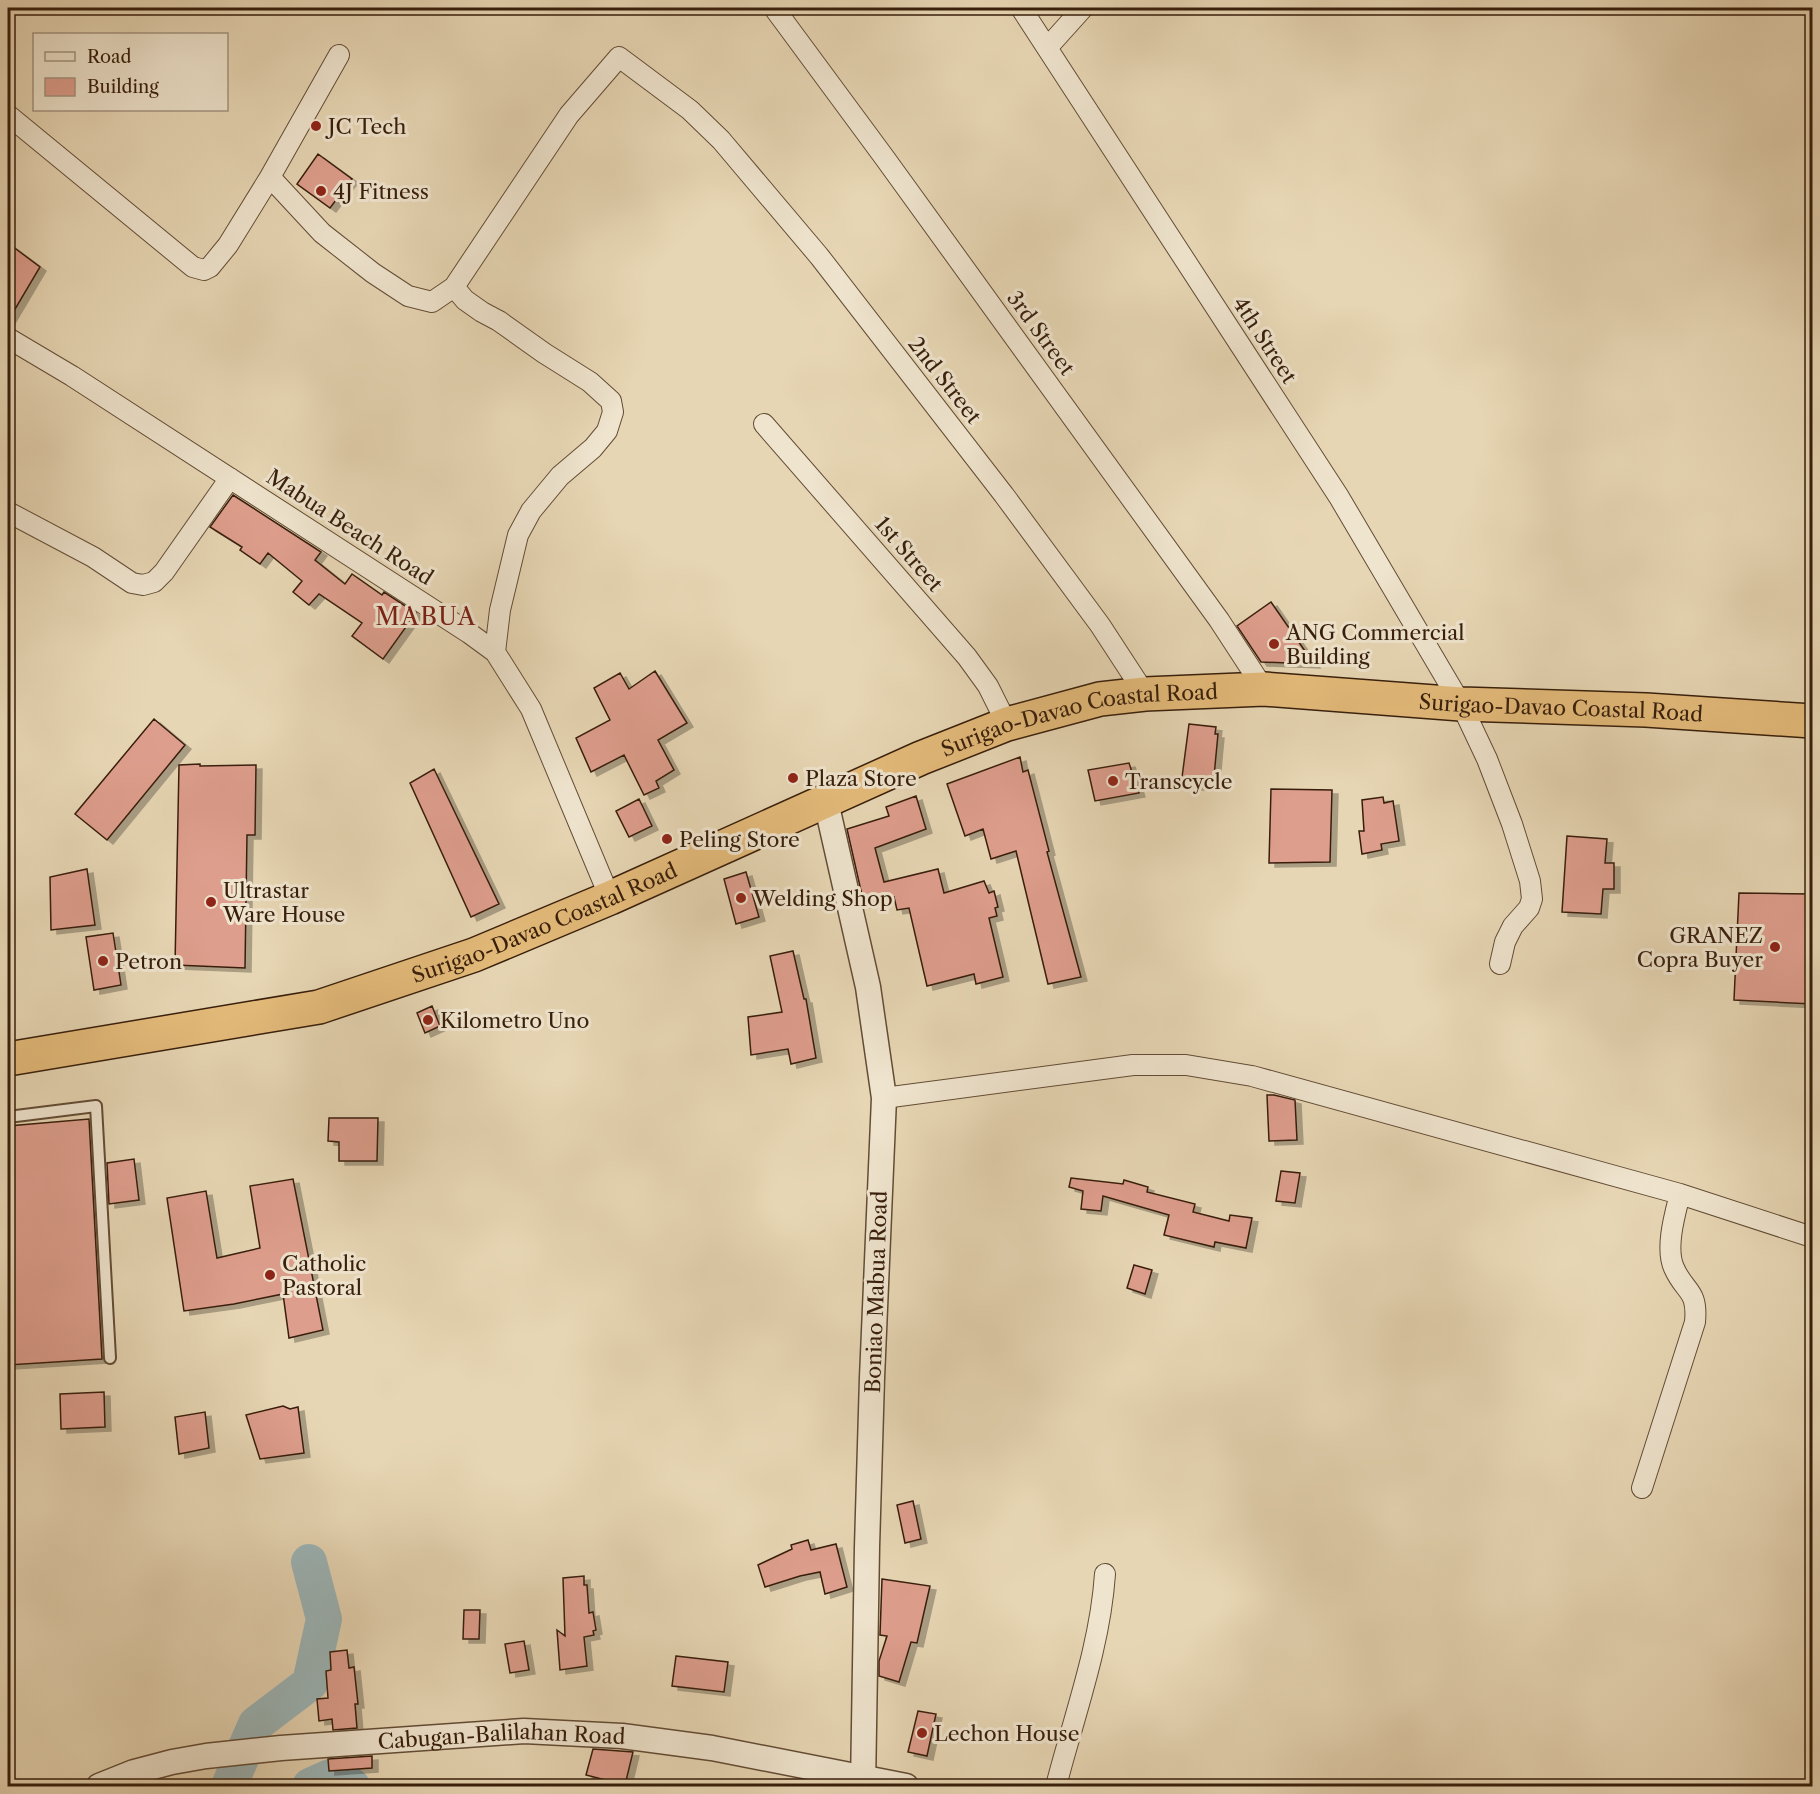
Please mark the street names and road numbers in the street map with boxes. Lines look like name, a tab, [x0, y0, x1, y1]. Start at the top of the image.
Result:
street label: 3rd Street	[1002, 286, 1080, 380]
street label: 4th Street	[1228, 292, 1302, 388]
street label: 2nd Street	[903, 332, 987, 429]
street label: Mabua Beach Road	[262, 464, 438, 590]
street label: 1st Street	[870, 512, 948, 597]
street label: Surigao-Davao Coastal Road	[937, 678, 1219, 761]
street label: Surigao-Davao Coastal Road	[1418, 688, 1704, 726]
street label: Surigao-Davao Coastal Road	[408, 857, 681, 988]
street label: Boniao Mabua Road	[860, 1190, 892, 1394]
street label: Cabugan-Balilahan Road	[377, 1718, 626, 1754]

